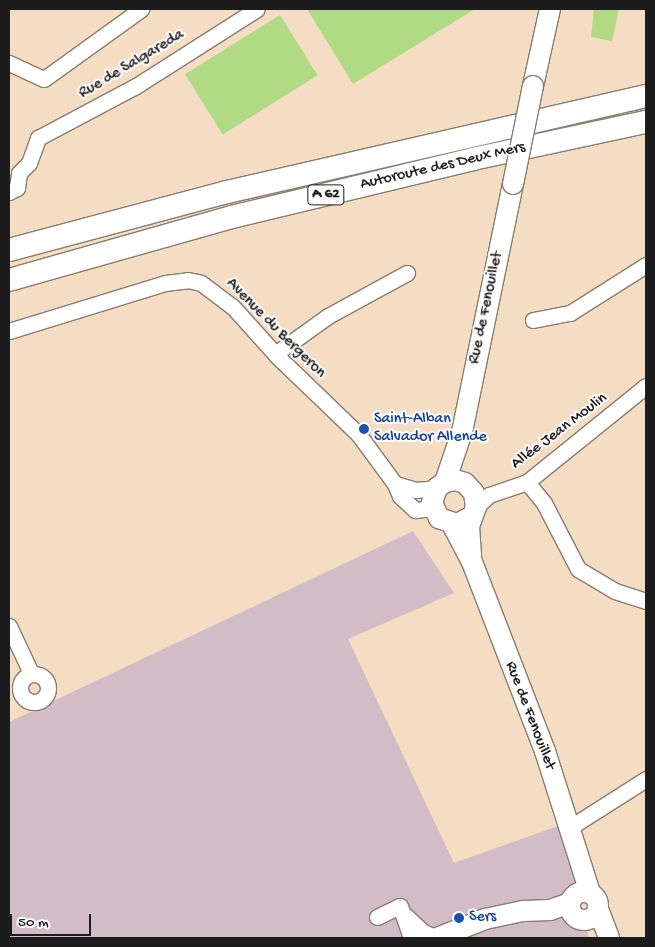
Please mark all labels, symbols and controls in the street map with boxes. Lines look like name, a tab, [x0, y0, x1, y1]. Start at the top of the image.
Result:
street label: Rue de Salgareda	[76, 26, 188, 104]
street label: Autoroute des Deux Mers	[359, 139, 527, 195]
road number: A 62	[307, 182, 345, 208]
street label: Rue de Fenouillet	[466, 250, 508, 366]
street label: Avenue du Bergeron	[221, 275, 329, 383]
street label: Allée Jean Moulin	[508, 390, 612, 474]
place label: Saint-Alban Salvador Allende	[374, 410, 487, 448]
marker: Saint-Alban Salvador Allende	[358, 423, 370, 435]
street label: Rue de Fenouillet	[500, 659, 558, 773]
scale bar	[12, 904, 94, 936]
place label: Sers	[469, 908, 496, 928]
marker: Sers	[453, 912, 465, 924]
text: 50 m	[18, 914, 49, 932]

